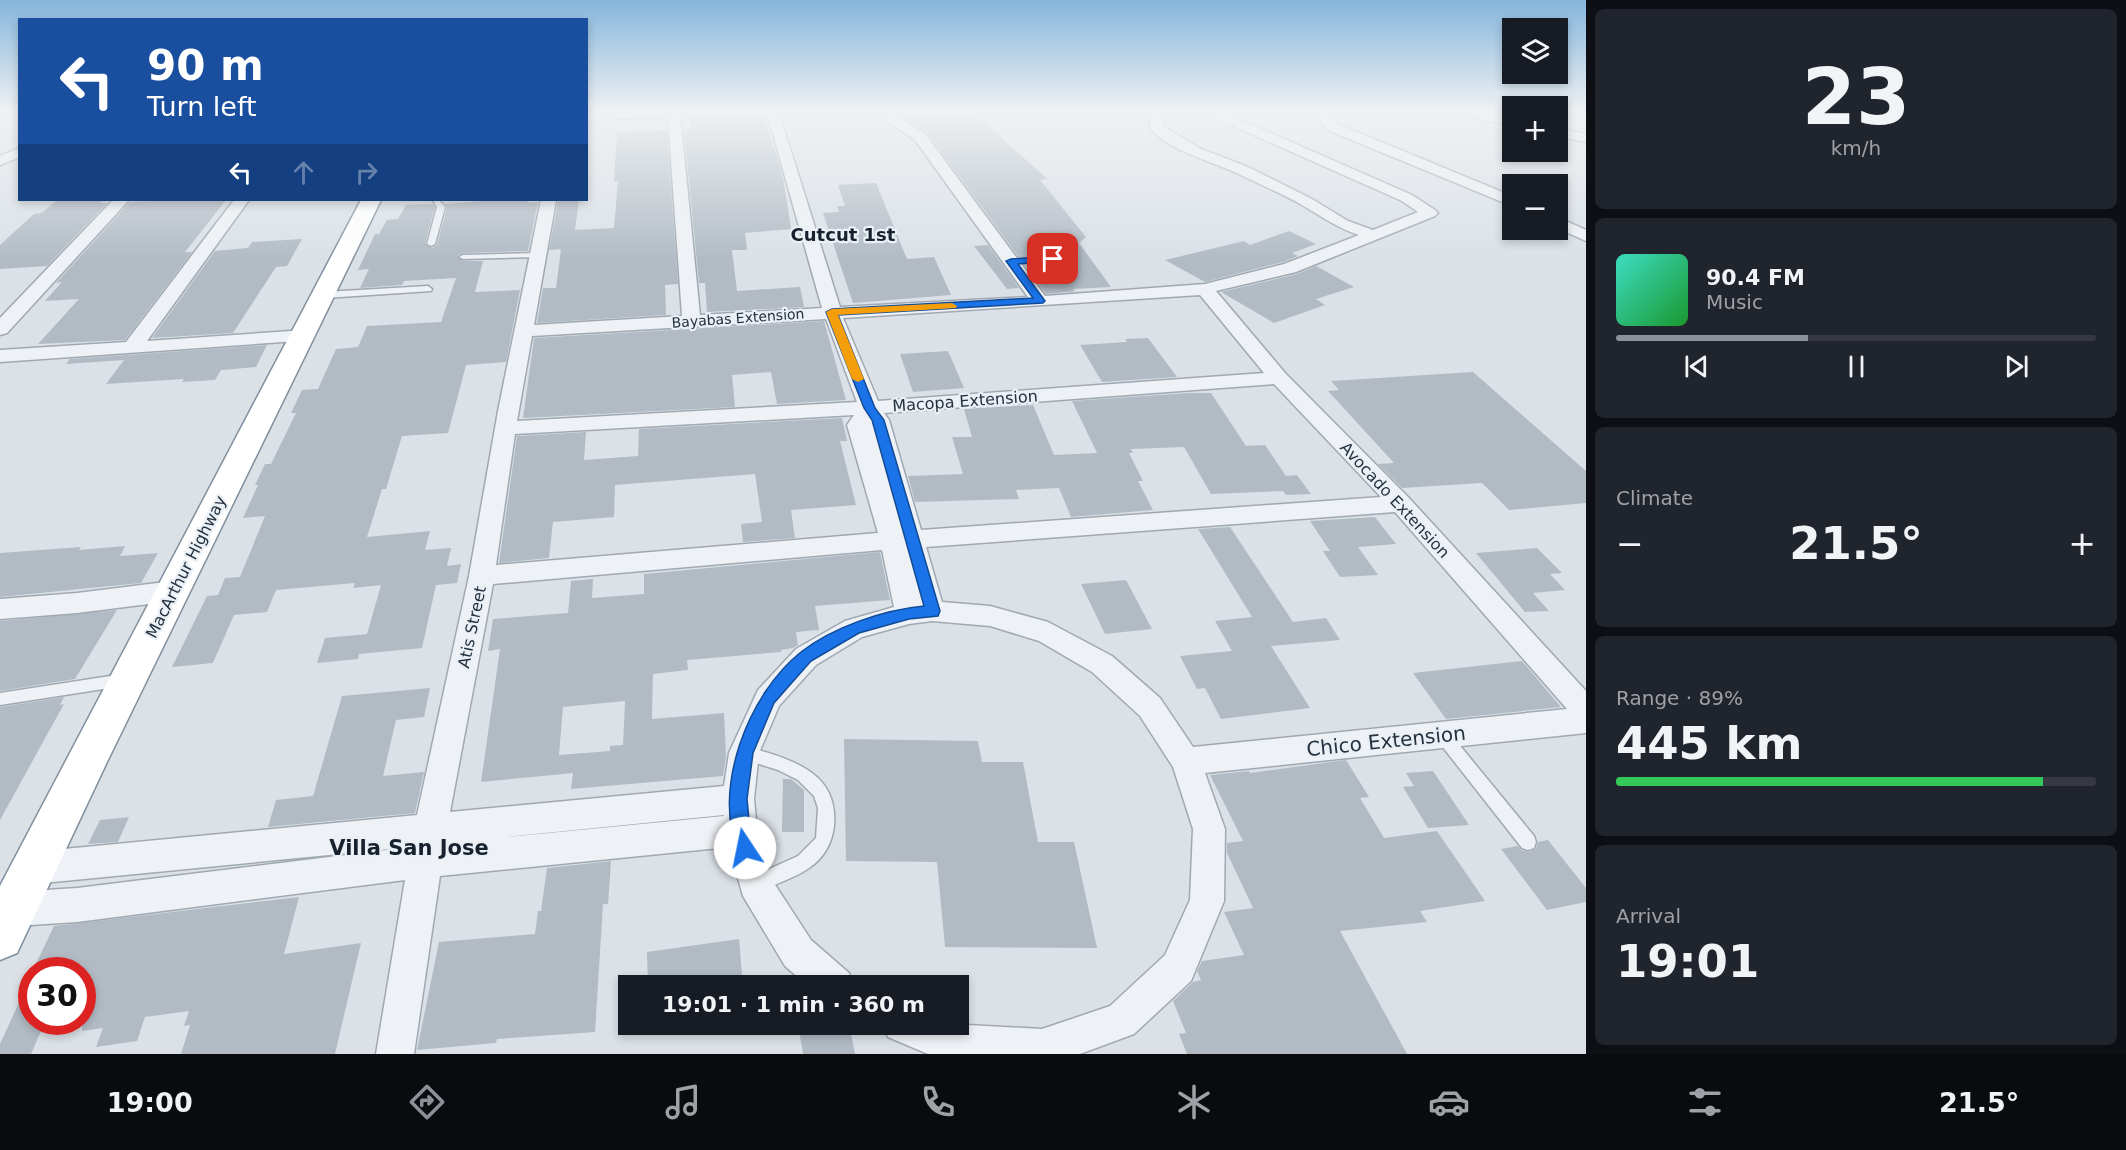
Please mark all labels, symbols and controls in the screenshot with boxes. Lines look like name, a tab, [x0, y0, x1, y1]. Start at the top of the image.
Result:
map controls	[1502, 18, 1568, 240]
button: layers	[1502, 18, 1568, 84]
text: 90 m	[147, 41, 264, 90]
icon: left	[48, 42, 126, 120]
text: 23	[1802, 52, 1910, 142]
text: Turn left	[147, 91, 257, 122]
button: +	[1502, 96, 1568, 162]
text: km/h	[1831, 136, 1881, 160]
icon: left	[224, 156, 257, 189]
icon: ahead	[287, 156, 320, 189]
icon: right	[350, 156, 383, 189]
button: −	[1502, 174, 1568, 240]
district label: Cutcut 1st	[791, 224, 896, 245]
pin	[1027, 233, 1078, 284]
icon: arrive	[1036, 242, 1069, 275]
text: 90.4 FM	[1706, 265, 1805, 290]
text: Music	[1706, 290, 1763, 314]
street label: Bayabas Extension	[671, 305, 805, 331]
icon: previous	[1680, 350, 1713, 383]
icon: pause	[1840, 350, 1873, 383]
icon: next	[2000, 350, 2033, 383]
street label: Macopa Extension	[892, 386, 1038, 416]
street label: Avocado Extension	[1336, 438, 1454, 562]
text: Climate	[1616, 486, 1693, 510]
street label: MacArthur Highway	[142, 493, 230, 641]
text: 21.5°	[1789, 517, 1923, 570]
text: −	[1616, 524, 1644, 563]
text: +	[2068, 524, 2096, 563]
street label: Atis Street	[454, 584, 490, 670]
text: Range · 89%	[1616, 686, 1743, 710]
text: 445 km	[1616, 717, 1802, 770]
street label: Chico Extension	[1305, 721, 1467, 761]
position arrow	[713, 816, 777, 880]
district label: Villa San Jose	[329, 836, 489, 860]
text: Arrival	[1616, 904, 1681, 928]
text: 19:01	[1616, 935, 1759, 988]
speed limit sign: 30	[18, 957, 96, 1035]
text: 19:01 · 1 min · 360 m	[662, 992, 925, 1017]
icon: directions	[406, 1081, 448, 1123]
icon: music	[662, 1081, 704, 1123]
icon: phone	[917, 1081, 959, 1123]
icon: climate	[1173, 1081, 1215, 1123]
icon: car	[1428, 1081, 1470, 1123]
icon: filters	[1684, 1081, 1726, 1123]
text: 19:00	[107, 1087, 193, 1118]
text: 21.5°	[1939, 1087, 2019, 1118]

